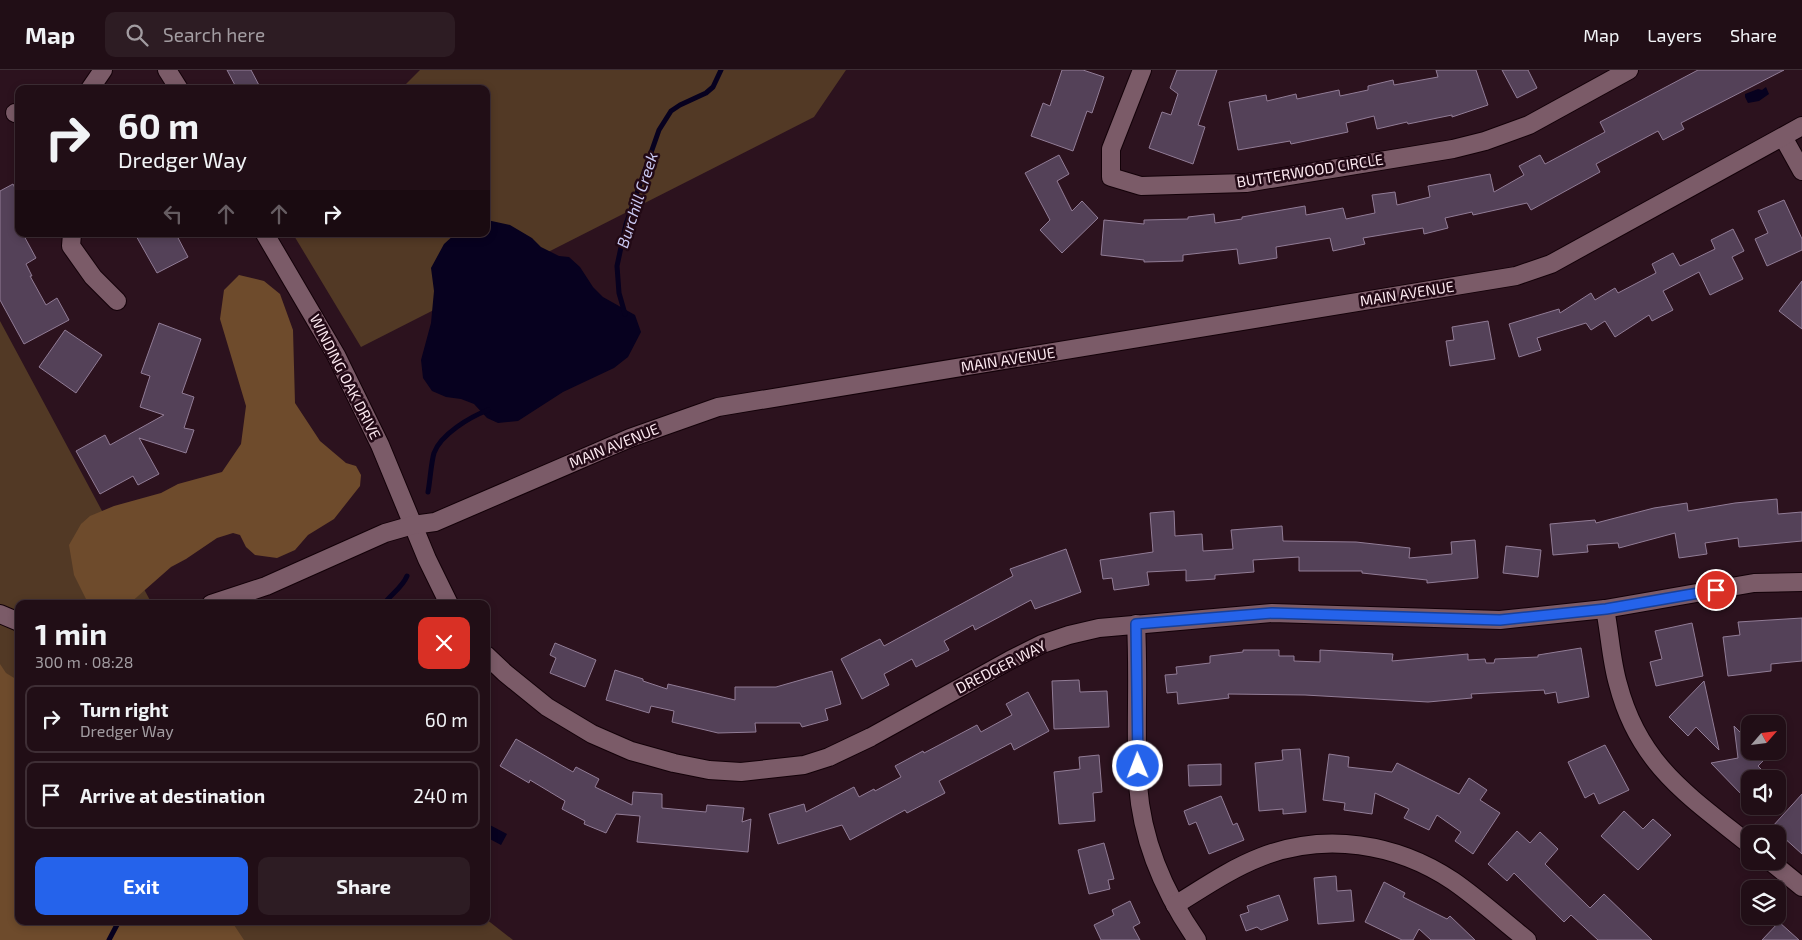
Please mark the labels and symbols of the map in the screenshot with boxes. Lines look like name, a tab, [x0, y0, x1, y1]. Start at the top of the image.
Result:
water label: Burchill Creek	[612, 150, 661, 250]
street label: BUTTERWOOD CIRCLE	[1235, 150, 1385, 191]
street label: MAIN AVENUE	[1358, 277, 1455, 309]
street label: WINDING OAK DRIVE	[307, 311, 385, 442]
street label: MAIN AVENUE	[959, 343, 1056, 375]
street label: MAIN AVENUE	[566, 419, 661, 471]
pin	[1695, 569, 1737, 611]
street label: DREDGER WAY	[952, 635, 1049, 697]
north arrow	[1741, 715, 1786, 760]
position arrow	[1111, 739, 1163, 791]

